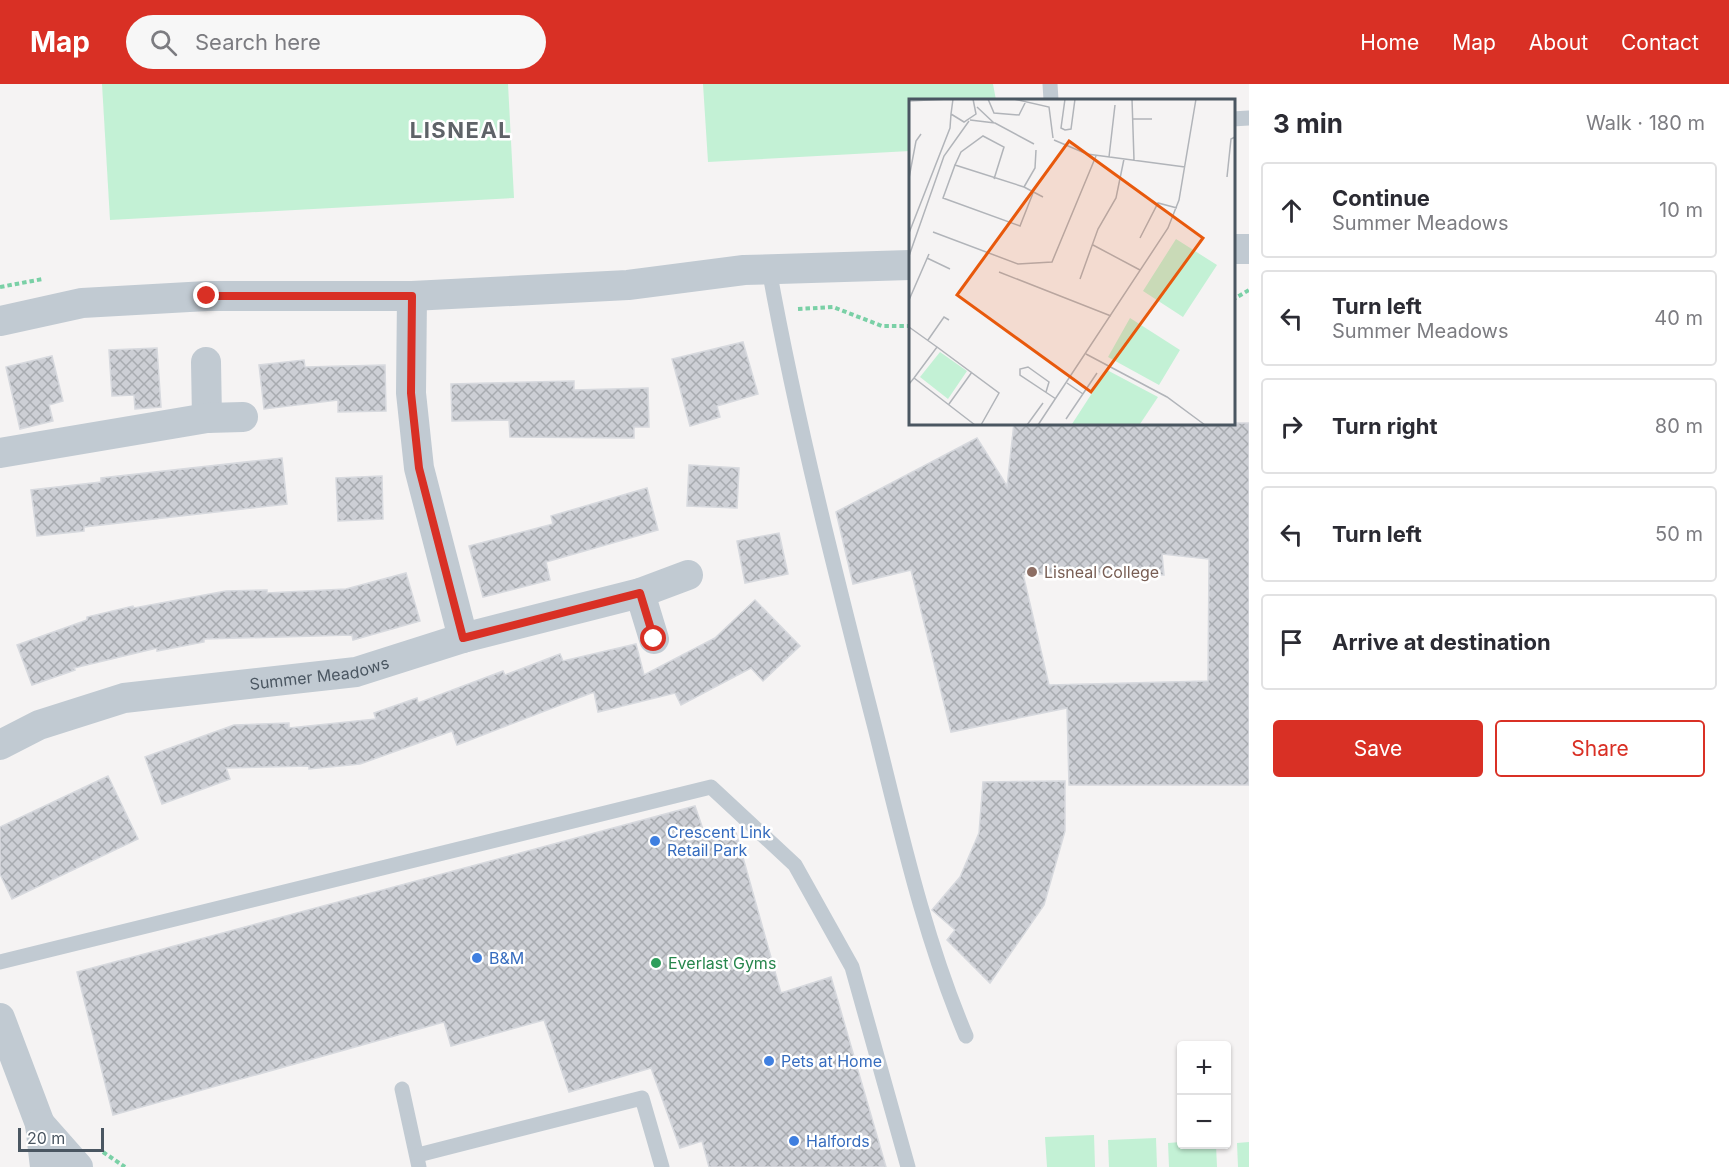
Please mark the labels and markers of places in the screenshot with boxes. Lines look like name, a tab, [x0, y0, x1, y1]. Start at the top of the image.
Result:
place label: Lisneal College	[1044, 562, 1159, 582]
marker: Lisneal College	[1025, 565, 1039, 579]
place label: Crescent Link Retail Park	[667, 822, 771, 860]
marker: Crescent Link Retail Park	[648, 834, 662, 848]
place label: B&M	[489, 948, 524, 968]
marker: B&M	[470, 951, 484, 965]
place label: Everlast Gyms	[668, 953, 776, 973]
marker: Everlast Gyms	[649, 956, 663, 970]
place label: Pets at Home	[781, 1051, 882, 1071]
marker: Pets at Home	[762, 1054, 776, 1068]
place label: Halfords	[806, 1131, 870, 1151]
marker: Halfords	[787, 1134, 801, 1148]

